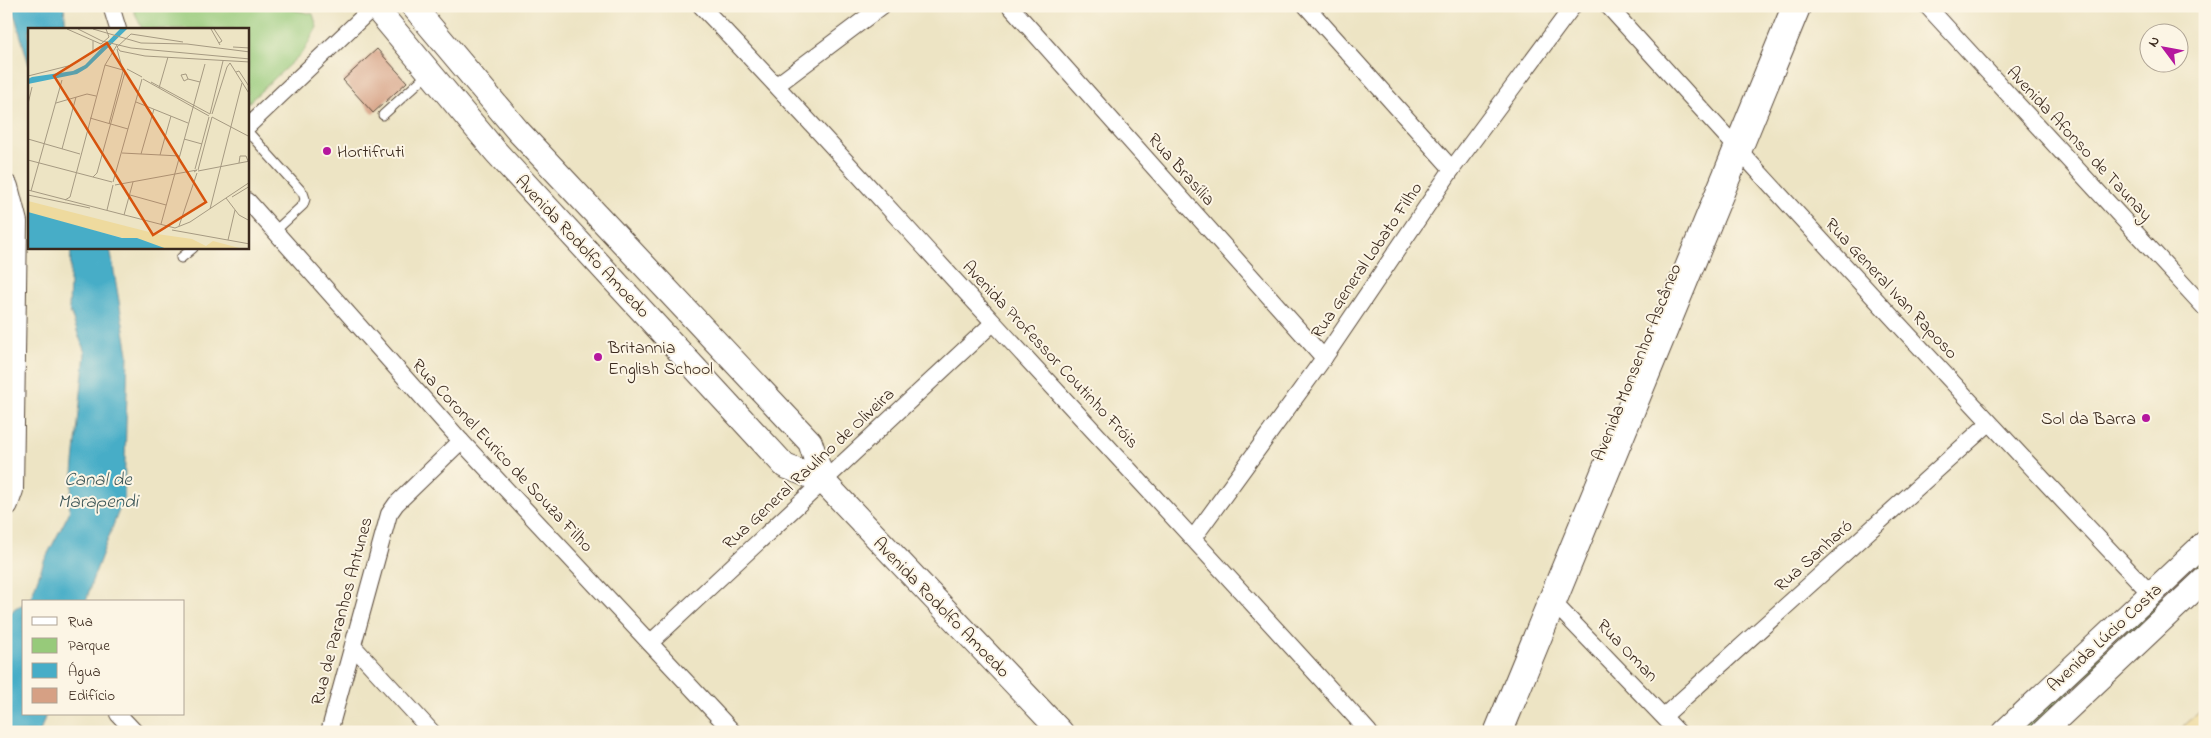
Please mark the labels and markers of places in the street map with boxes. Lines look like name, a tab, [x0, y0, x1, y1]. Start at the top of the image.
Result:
place label: Hortifruti	[337, 140, 405, 166]
marker: Hortifruti	[321, 145, 333, 157]
place label: Britannia English School	[607, 336, 713, 384]
marker: Britannia English School	[592, 351, 604, 363]
place label: Sol da Barra	[2041, 407, 2136, 433]
marker: Sol da Barra	[2140, 412, 2152, 424]

